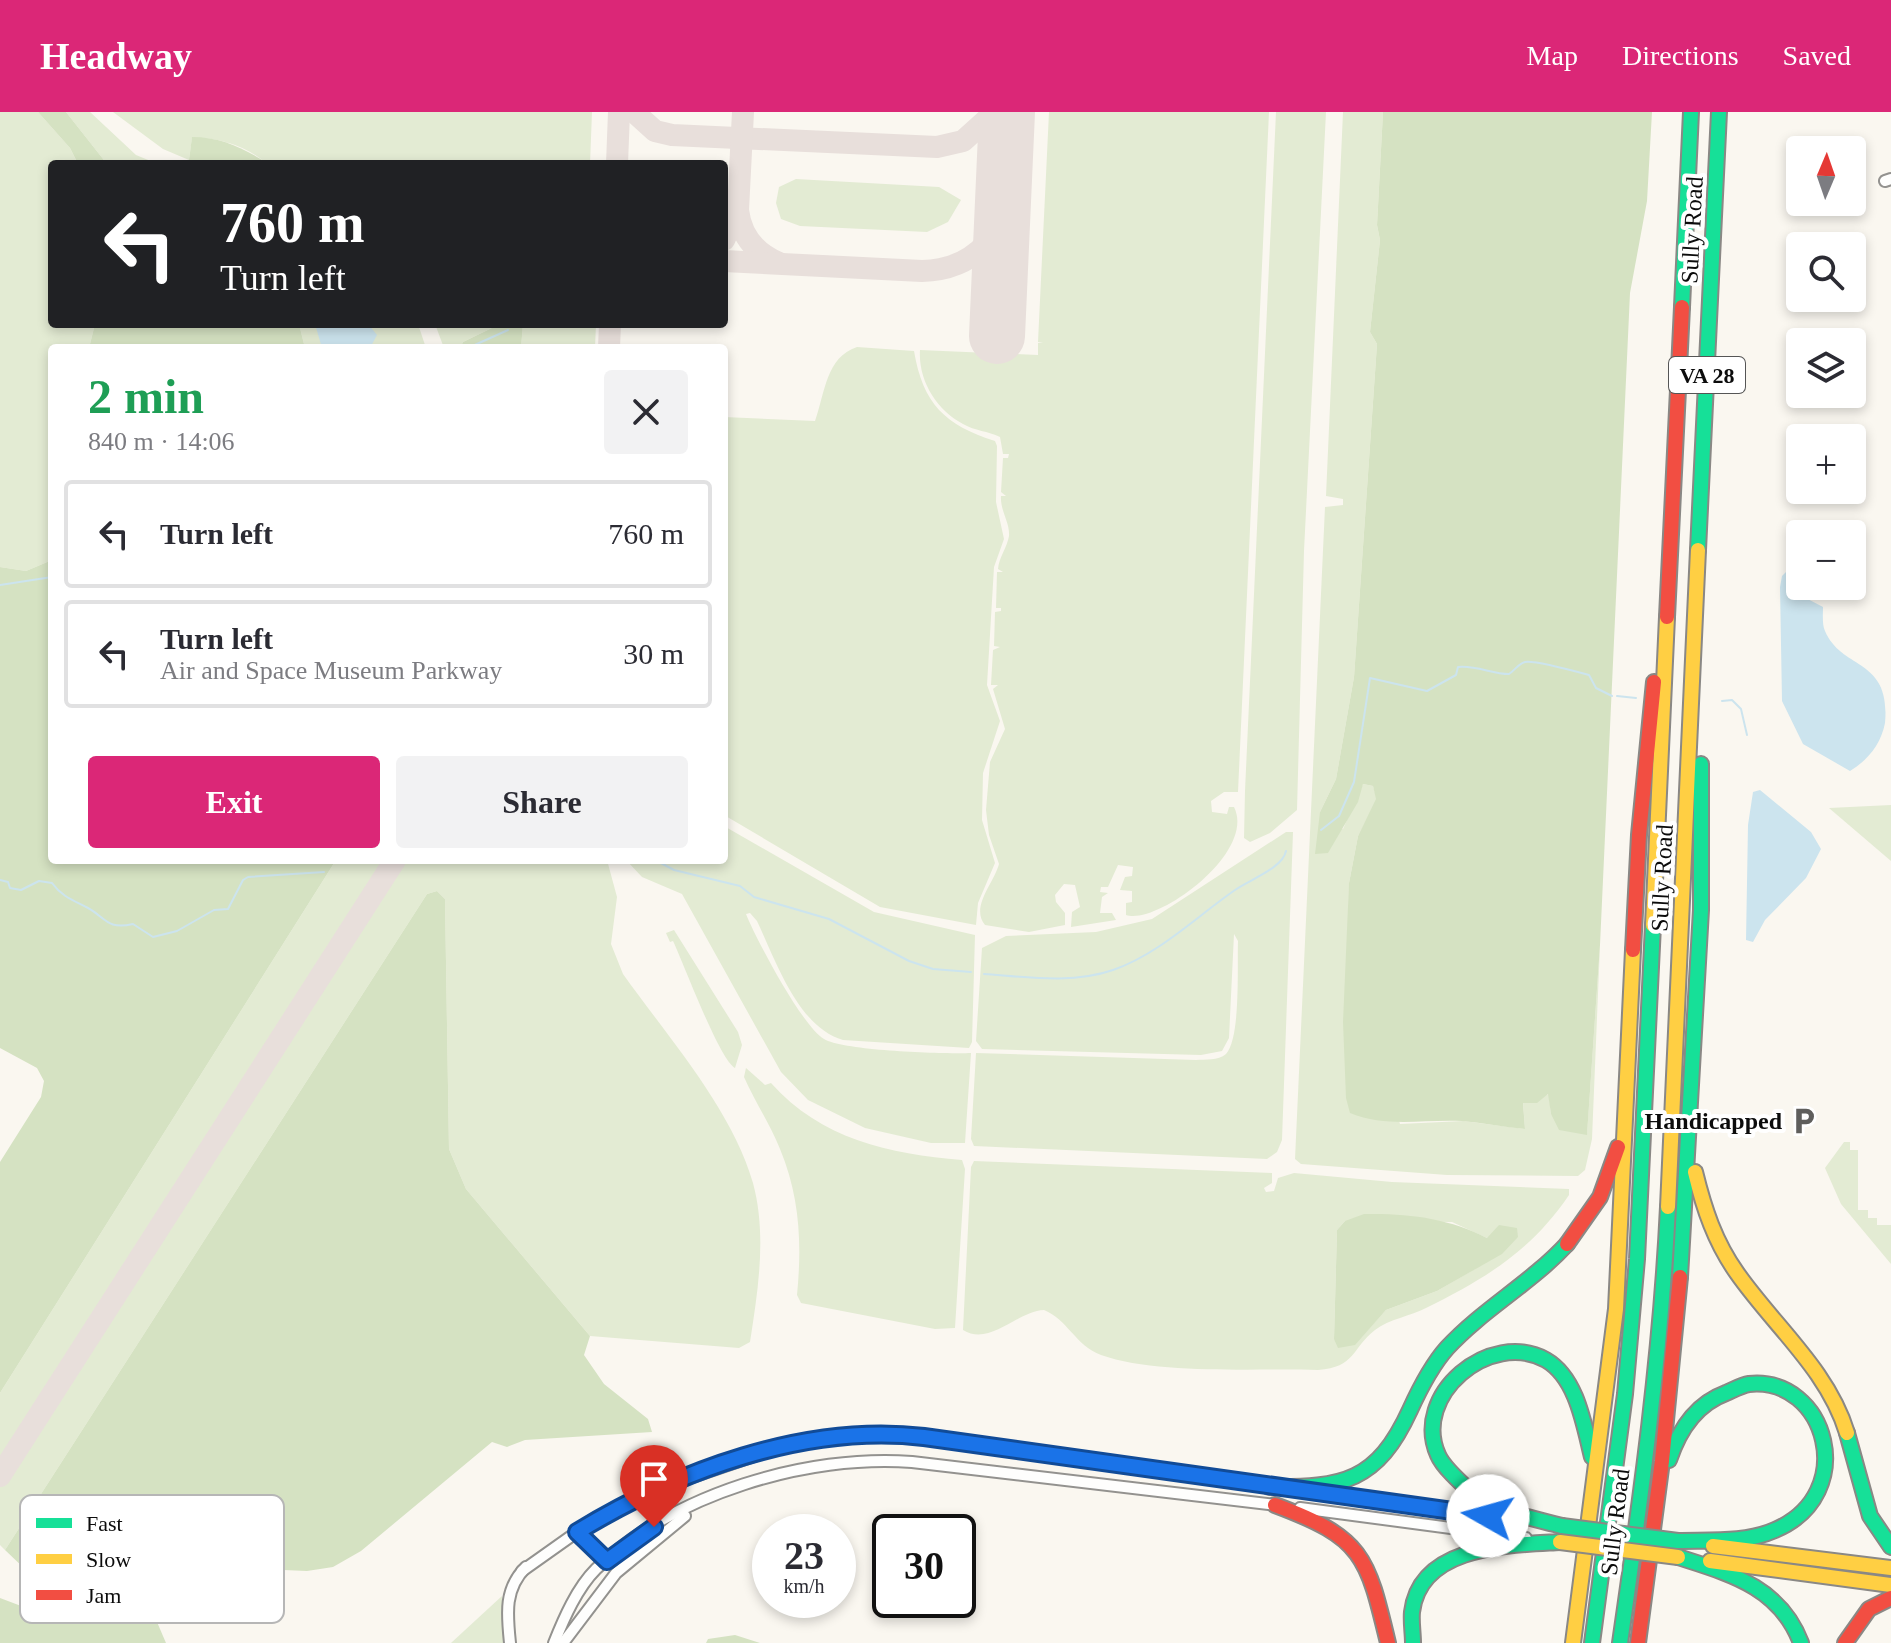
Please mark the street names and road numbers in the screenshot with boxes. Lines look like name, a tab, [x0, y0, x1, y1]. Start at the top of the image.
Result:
street label: Sully Road	[1676, 176, 1708, 284]
road number: VA 28	[1669, 357, 1745, 393]
street label: Sully Road	[1646, 824, 1678, 932]
street label: Sully Road	[1596, 1467, 1634, 1577]

